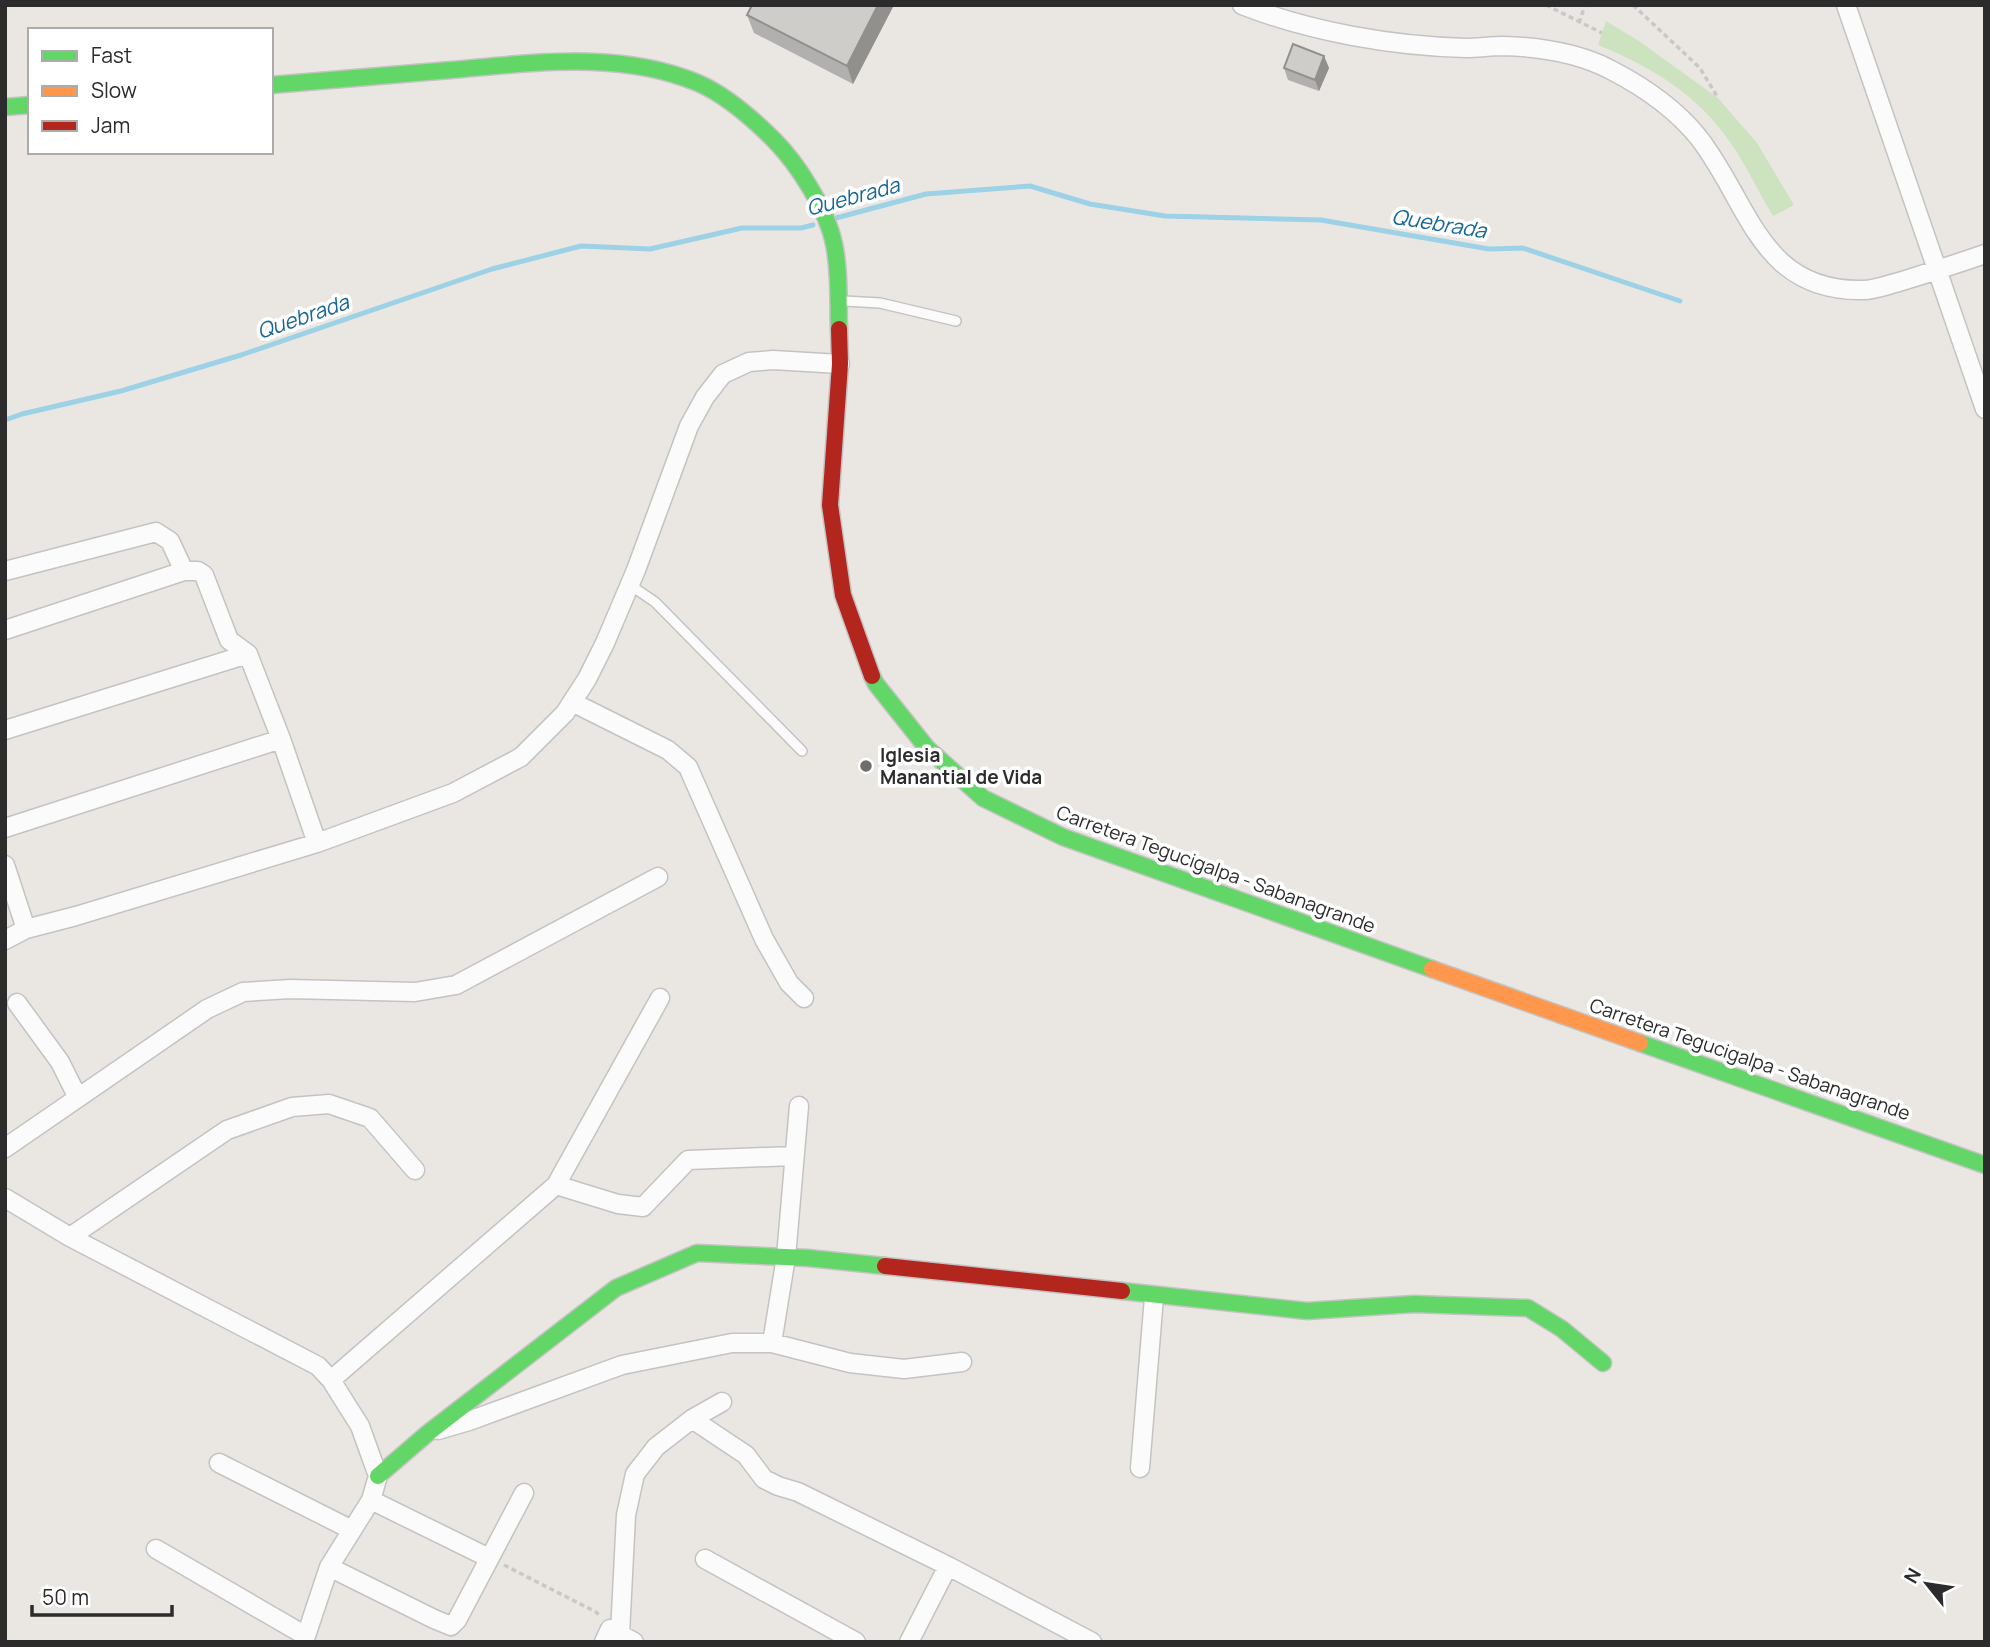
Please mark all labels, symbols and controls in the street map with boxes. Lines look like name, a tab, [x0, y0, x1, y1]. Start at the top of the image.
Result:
legend	[28, 28, 273, 154]
text: Fast	[91, 41, 132, 69]
text: Slow	[91, 76, 137, 104]
text: Jam	[91, 111, 130, 139]
water label: Quebrada	[803, 170, 904, 222]
water label: Quebrada	[1390, 202, 1490, 245]
water label: Quebrada	[253, 287, 354, 345]
place label: Iglesia Manantial de Vida	[880, 742, 1042, 790]
marker: Iglesia Manantial de Vida	[858, 758, 874, 774]
street label: Carretera Tegucigalpa - Sabanagrande	[1053, 799, 1379, 939]
street label: Carretera Tegucigalpa - Sabanagrande	[1586, 992, 1914, 1126]
north arrow	[1892, 1549, 1962, 1619]
text: N	[1898, 1563, 1927, 1588]
scale bar	[32, 1574, 172, 1618]
text: 50 m	[42, 1583, 89, 1611]

